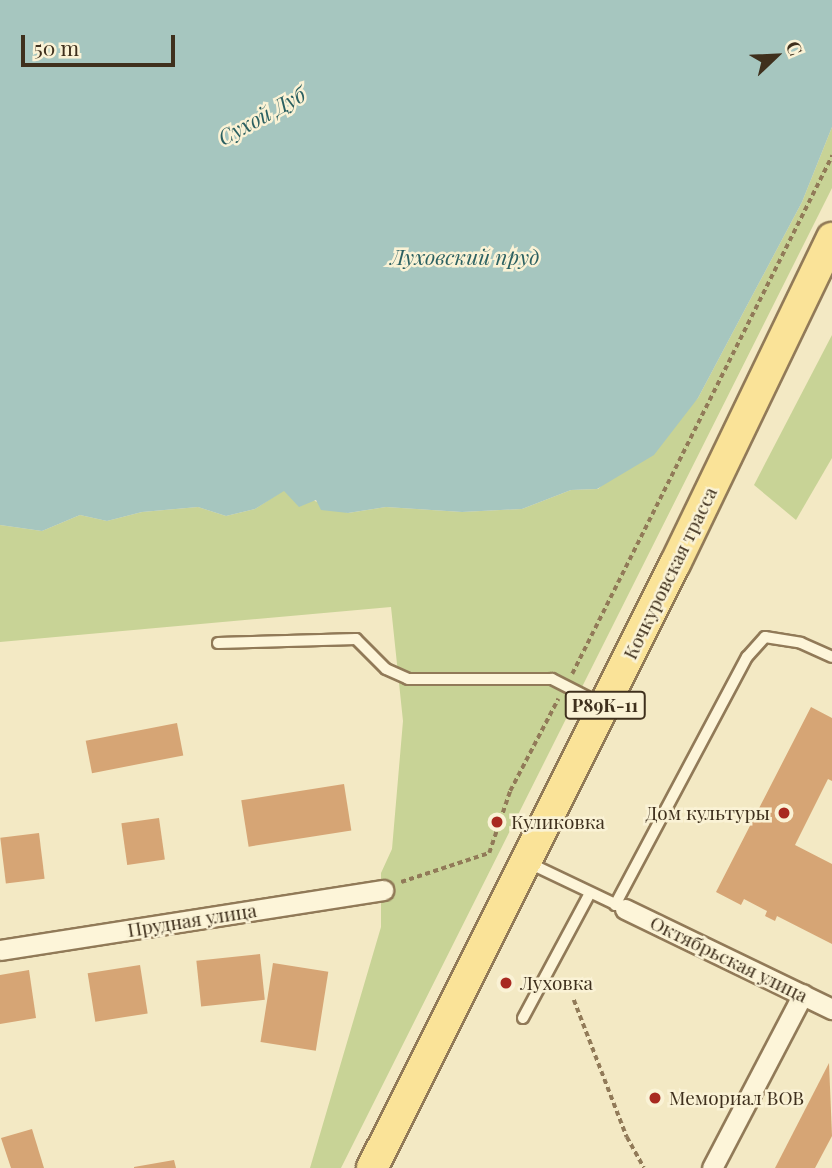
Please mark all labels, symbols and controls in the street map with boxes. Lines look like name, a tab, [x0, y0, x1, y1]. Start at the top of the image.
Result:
scale bar	[24, 21, 178, 65]
north arrow	[741, 21, 811, 91]
text: 50 m	[34, 33, 79, 61]
text: С	[781, 37, 810, 59]
water label: Сухой Дуб	[213, 81, 309, 149]
water label: Луховский пруд	[391, 243, 539, 269]
street label: Кочкуровская трасса	[618, 483, 722, 663]
road number: Р89К-11	[565, 690, 645, 720]
place label: Дом культуры	[646, 802, 770, 824]
marker: Дом культуры	[776, 805, 792, 821]
place label: Куликовка	[511, 811, 605, 833]
marker: Куликовка	[489, 814, 505, 830]
street label: Прудная улица	[126, 899, 258, 941]
street label: Октябрьская улица	[646, 911, 812, 1007]
place label: Луховка	[520, 972, 593, 994]
marker: Луховка	[498, 975, 514, 991]
place label: Мемориал ВОВ	[669, 1087, 804, 1109]
marker: Мемориал ВОВ	[647, 1090, 663, 1106]

